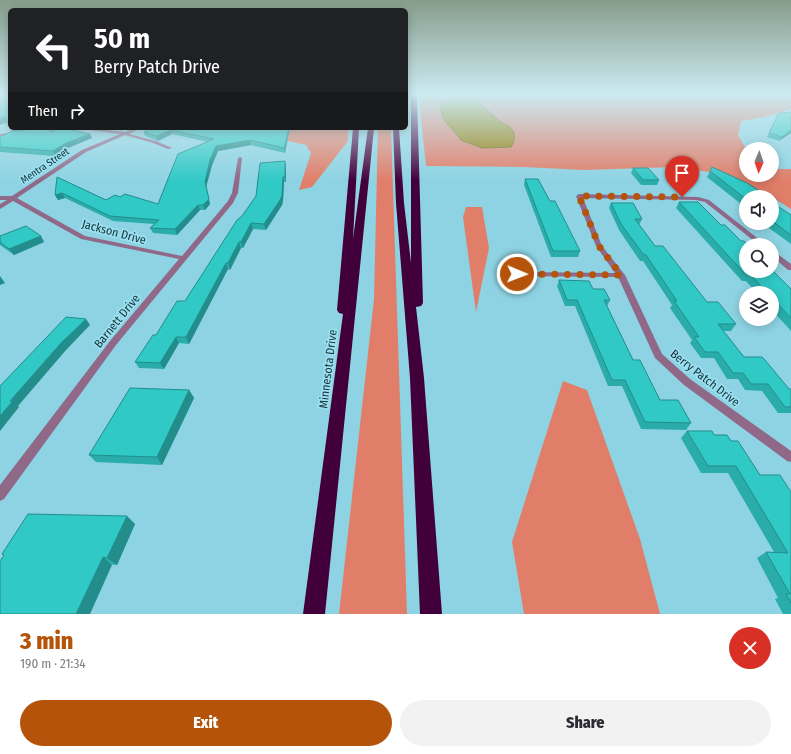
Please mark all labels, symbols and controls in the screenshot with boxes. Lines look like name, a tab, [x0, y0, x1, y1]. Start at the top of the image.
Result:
text: 50 m	[94, 22, 150, 55]
icon: left	[28, 24, 80, 76]
text: Berry Patch Drive	[94, 56, 220, 78]
icon: right	[66, 100, 88, 122]
text: Then	[28, 102, 58, 120]
north arrow	[739, 142, 779, 182]
map controls	[739, 142, 779, 326]
street label: Mentra Street	[19, 145, 72, 187]
pin	[665, 156, 699, 197]
icon: arrive	[671, 162, 693, 184]
button: sound	[739, 190, 779, 230]
street label: Jackson Drive	[80, 217, 148, 247]
button: search	[739, 238, 779, 278]
position arrow	[496, 253, 538, 295]
button: layers	[739, 286, 779, 326]
street label: Barnett Drive	[91, 291, 143, 351]
street label: Minnesota Drive	[316, 329, 340, 409]
street label: Berry Patch Drive	[668, 347, 742, 409]
text: 3 min	[20, 627, 73, 655]
button: close	[729, 627, 771, 669]
text: 190 m · 21:34	[20, 656, 86, 671]
button: Exit	[20, 700, 392, 746]
button: Share	[400, 700, 771, 746]

